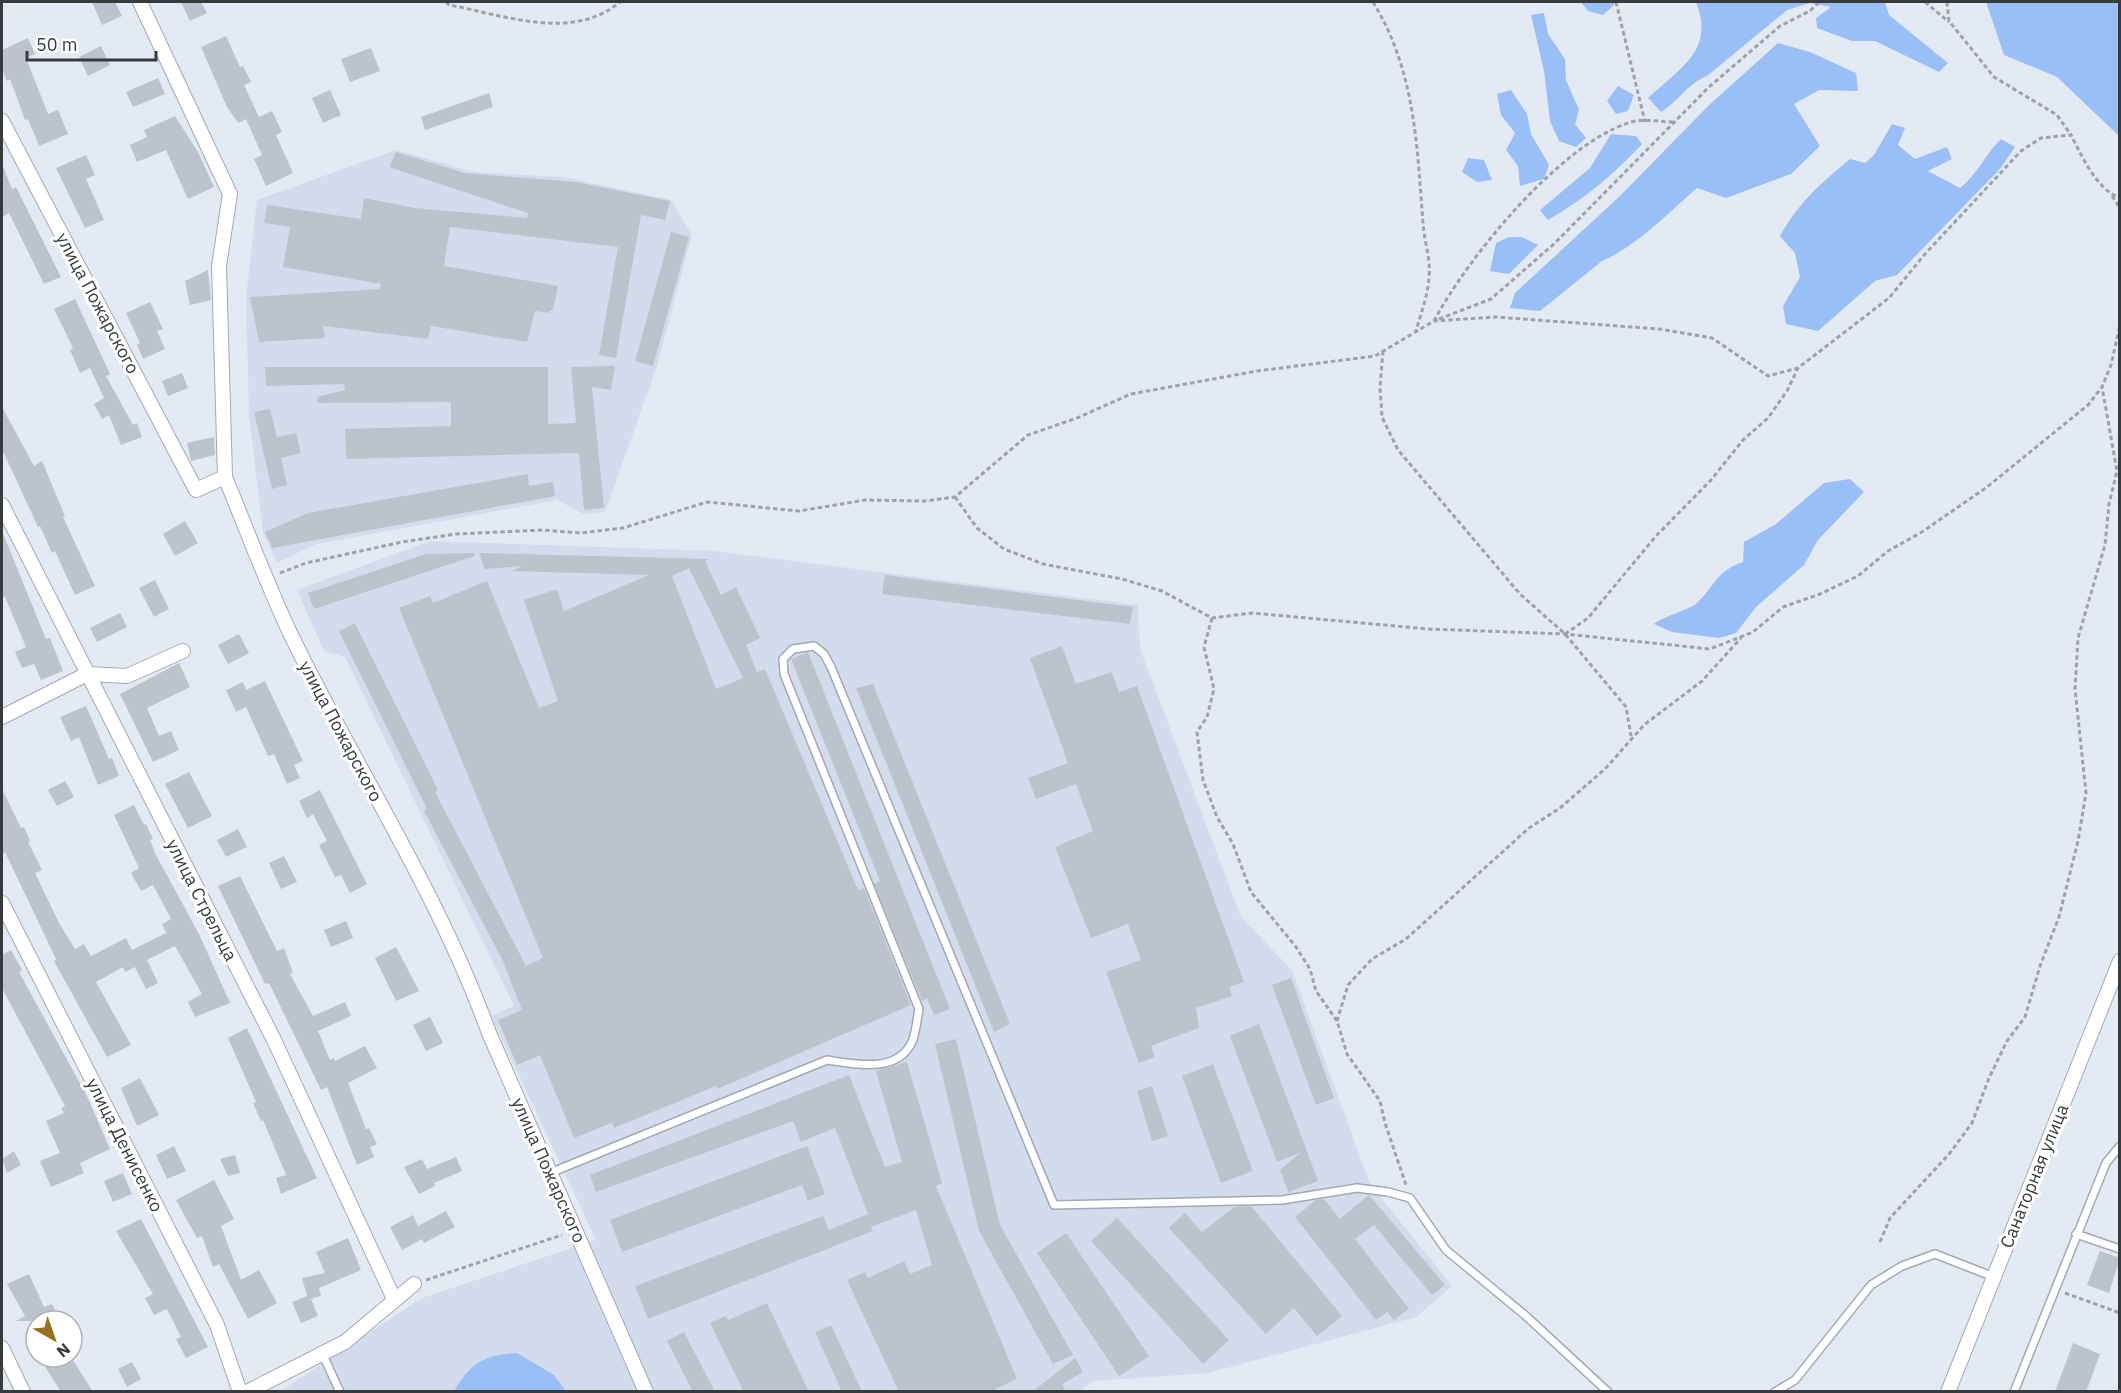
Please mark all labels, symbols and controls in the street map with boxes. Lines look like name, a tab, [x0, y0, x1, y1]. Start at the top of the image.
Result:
scale bar	[27, 24, 156, 62]
text: 50 m	[36, 33, 78, 56]
street label: улица Пожарского	[51, 229, 145, 377]
street label: улица Пожарского	[294, 657, 388, 805]
street label: улица Стрельца	[161, 835, 243, 965]
street label: улица Денисенко	[81, 1074, 169, 1216]
street label: улица Пожарского	[507, 1094, 591, 1246]
street label: Санаторная улица	[1995, 1100, 2074, 1251]
north arrow	[24, 1309, 84, 1369]
text: N	[53, 1339, 75, 1362]

